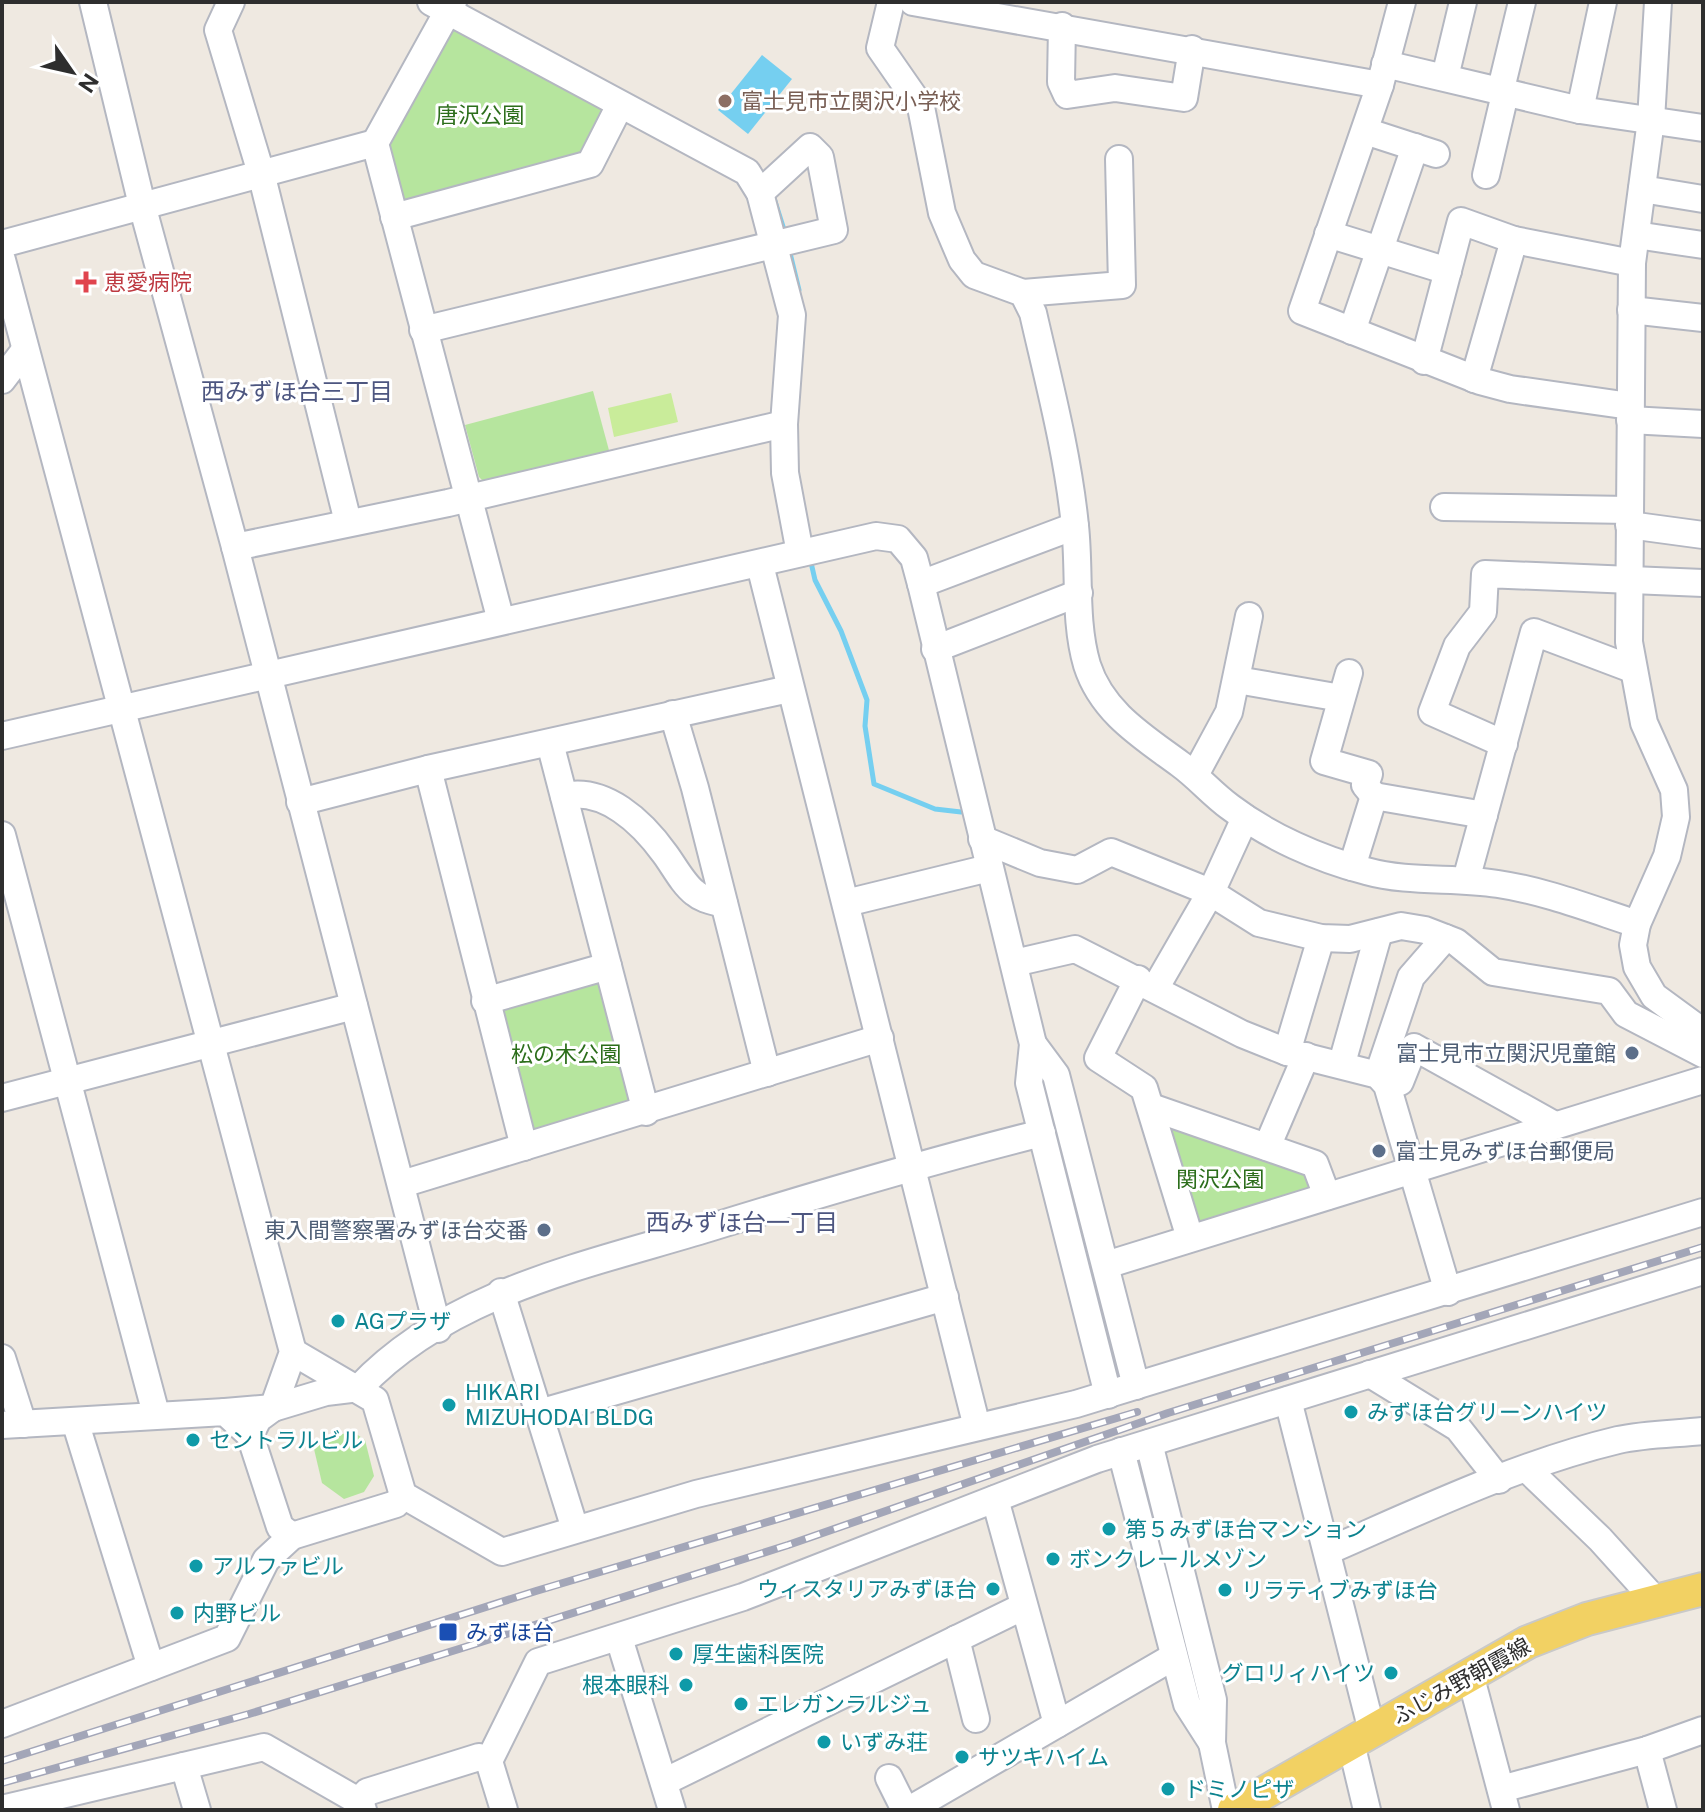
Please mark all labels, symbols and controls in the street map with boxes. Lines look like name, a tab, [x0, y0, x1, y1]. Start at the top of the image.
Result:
north arrow	[32, 32, 112, 112]
text: N	[73, 69, 104, 98]
place label: 富士見市立関沢小学校	[741, 88, 961, 114]
marker: 富士見市立関沢小学校	[716, 92, 734, 110]
park label: 唐沢公園	[436, 102, 524, 128]
place label: 恵愛病院	[104, 269, 192, 295]
marker: 恵愛病院	[75, 271, 97, 293]
district label: 西みずほ台三丁目	[201, 377, 393, 405]
place label: 富士見市立関沢児童館	[1396, 1040, 1616, 1066]
park label: 松の木公園	[511, 1041, 621, 1067]
marker: 富士見市立関沢児童館	[1623, 1044, 1641, 1062]
place label: 富士見みずほ台郵便局	[1395, 1138, 1615, 1164]
marker: 富士見みずほ台郵便局	[1370, 1142, 1388, 1160]
park label: 関沢公園	[1176, 1166, 1264, 1192]
district label: 西みずほ台一丁目	[646, 1208, 838, 1236]
place label: 東入間警察署みずほ台交番	[264, 1217, 528, 1243]
marker: 東入間警察署みずほ台交番	[535, 1221, 553, 1239]
place label: AGプラザ	[354, 1308, 451, 1334]
marker: AGプラザ	[329, 1312, 347, 1330]
place label: HIKARI MIZUHODAI BLDG	[465, 1379, 654, 1430]
marker: HIKARI MIZUHODAI BLDG	[440, 1396, 458, 1414]
place label: みずほ台グリーンハイツ	[1367, 1399, 1607, 1425]
marker: みずほ台グリーンハイツ	[1342, 1403, 1360, 1421]
place label: セントラルビル	[209, 1427, 363, 1453]
marker: セントラルビル	[184, 1431, 202, 1449]
place label: 第５みずほ台マンション	[1125, 1516, 1367, 1542]
marker: 第５みずほ台マンション	[1100, 1520, 1118, 1538]
place label: ボンクレールメゾン	[1069, 1546, 1267, 1572]
marker: ボンクレールメゾン	[1044, 1550, 1062, 1568]
place label: アルファビル	[212, 1553, 344, 1579]
marker: アルファビル	[187, 1557, 205, 1575]
place label: ウィスタリアみずほ台	[757, 1576, 977, 1602]
place label: リラティブみずほ台	[1241, 1577, 1438, 1603]
marker: ウィスタリアみずほ台	[984, 1580, 1002, 1598]
marker: リラティブみずほ台	[1216, 1581, 1234, 1599]
place label: 内野ビル	[193, 1600, 281, 1626]
marker: 内野ビル	[168, 1604, 186, 1622]
place label: みずほ台	[466, 1619, 554, 1645]
marker: みずほ台	[437, 1621, 459, 1643]
street label: ふじみ野朝霞線	[1387, 1632, 1535, 1730]
place label: 厚生歯科医院	[692, 1641, 824, 1667]
marker: 厚生歯科医院	[667, 1645, 685, 1663]
place label: グロリィハイツ	[1221, 1660, 1375, 1686]
marker: グロリィハイツ	[1382, 1664, 1400, 1682]
place label: 根本眼科	[582, 1672, 670, 1698]
marker: 根本眼科	[677, 1676, 695, 1694]
place label: エレガンラルジュ	[757, 1691, 931, 1717]
marker: エレガンラルジュ	[732, 1695, 750, 1713]
place label: いずみ荘	[840, 1729, 928, 1755]
marker: いずみ荘	[815, 1733, 833, 1751]
place label: サツキハイム	[978, 1744, 1109, 1770]
marker: サツキハイム	[953, 1748, 971, 1766]
place label: ドミノピザ	[1184, 1776, 1294, 1802]
marker: ドミノピザ	[1159, 1780, 1177, 1798]

